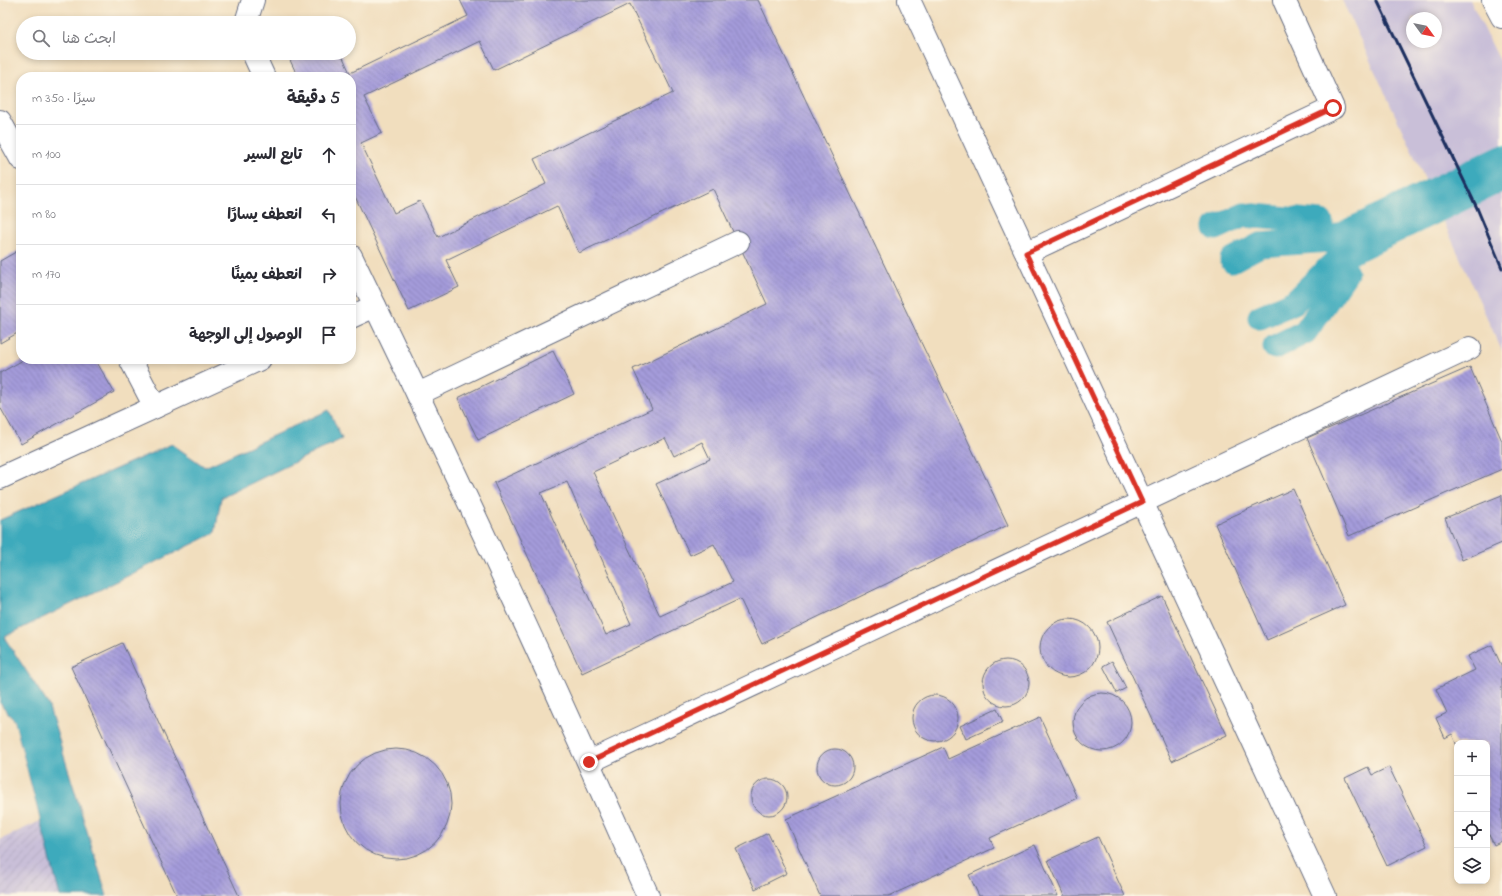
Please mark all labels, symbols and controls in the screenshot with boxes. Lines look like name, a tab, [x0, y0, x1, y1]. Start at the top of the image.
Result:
north arrow	[1406, 12, 1442, 48]
search box	[16, 16, 356, 60]
icon: search	[30, 27, 52, 49]
text: ابحث هنا	[62, 28, 116, 50]
text: 5 دقيقة	[287, 86, 340, 111]
text: سيرًا · 350 m	[32, 89, 96, 108]
route start	[1324, 99, 1342, 117]
text: تابع السير	[245, 144, 302, 166]
icon: ahead	[318, 144, 340, 166]
text: 100 m	[32, 145, 61, 164]
text: انعطف يسارًا	[227, 204, 302, 226]
icon: left	[318, 204, 340, 226]
text: 80 m	[32, 205, 56, 224]
text: انعطف يمينًا	[231, 264, 302, 286]
icon: right	[318, 264, 340, 286]
text: 170 m	[32, 265, 60, 284]
text: الوصول إلى الوجهة	[189, 324, 302, 346]
icon: arrive	[318, 324, 340, 346]
map controls	[1454, 740, 1490, 884]
button: +	[1454, 740, 1490, 776]
route end	[580, 753, 598, 771]
button: −	[1454, 776, 1490, 812]
button: locate	[1454, 812, 1490, 848]
button: layers	[1454, 848, 1490, 884]

